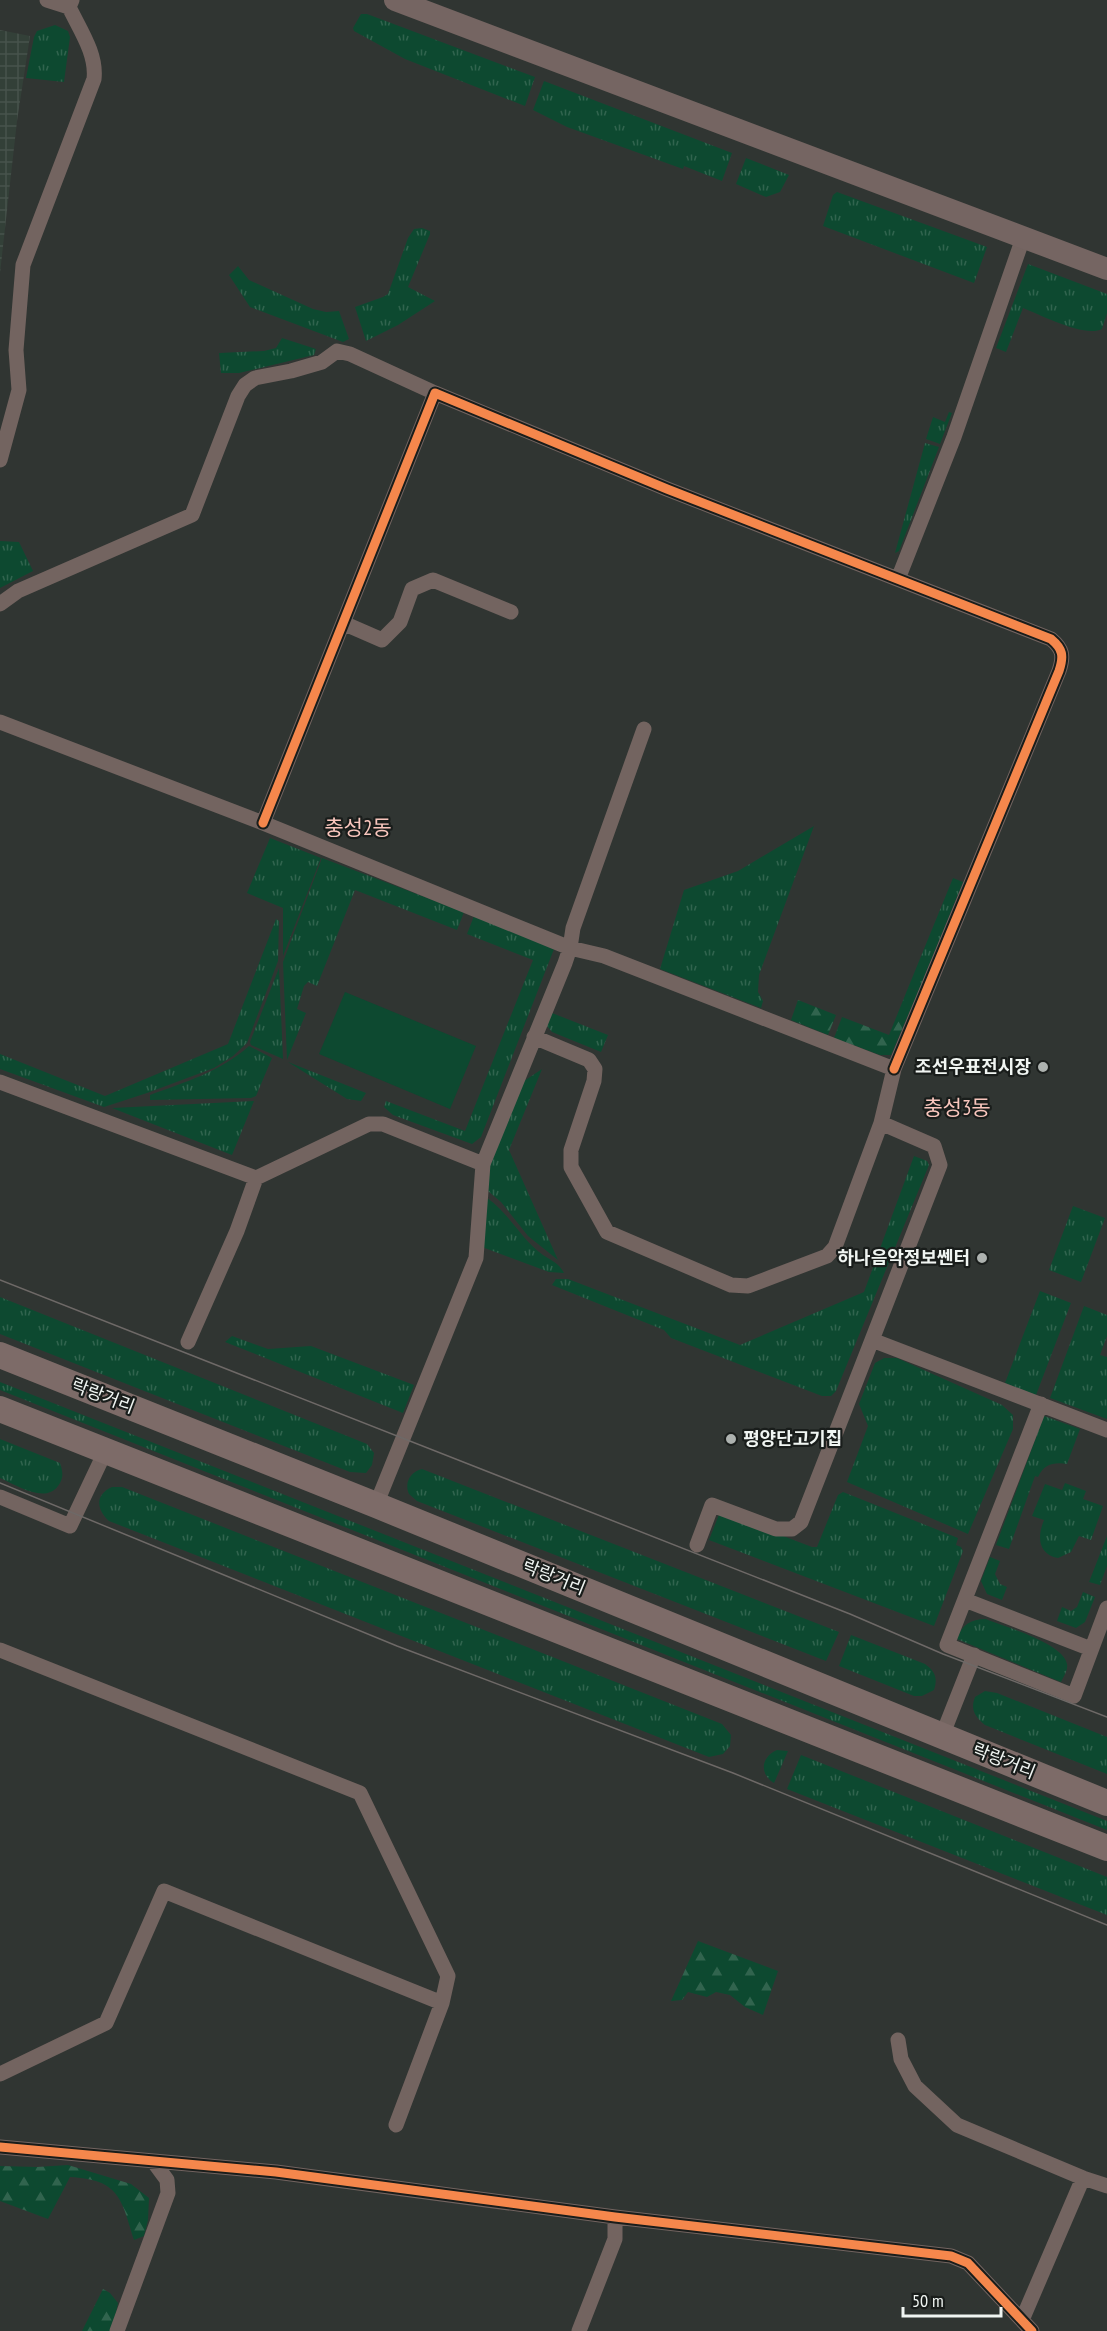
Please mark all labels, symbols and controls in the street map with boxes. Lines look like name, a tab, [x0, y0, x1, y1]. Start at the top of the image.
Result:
district label: 충성2동	[324, 814, 392, 841]
place label: 조선우표전시장	[915, 1055, 1031, 1078]
marker: 조선우표전시장	[1036, 1060, 1050, 1074]
district label: 충성3동	[923, 1094, 991, 1121]
place label: 하나음악정보쎈터	[838, 1246, 970, 1269]
marker: 하나음악정보쎈터	[975, 1251, 989, 1265]
street label: 락랑거리	[68, 1373, 138, 1418]
place label: 평양단고기집	[743, 1427, 842, 1450]
marker: 평양단고기집	[724, 1432, 738, 1446]
street label: 락랑거리	[519, 1553, 589, 1600]
street label: 락랑거리	[969, 1737, 1039, 1784]
scale bar	[903, 2280, 1000, 2318]
text: 50 m	[912, 2289, 944, 2312]

